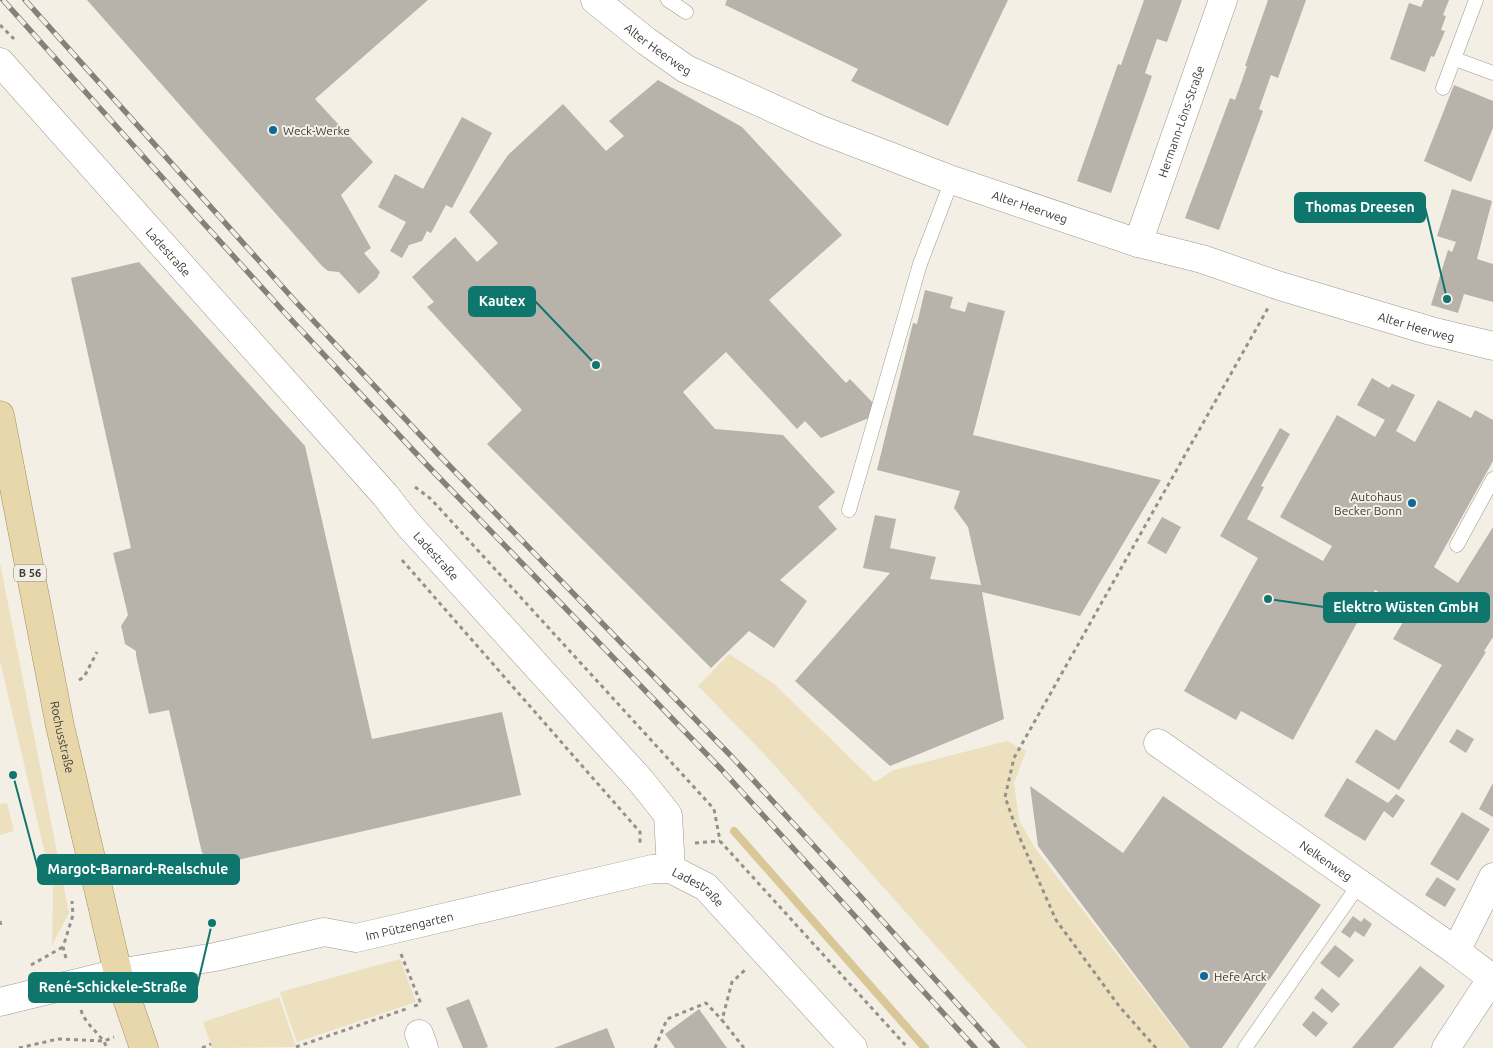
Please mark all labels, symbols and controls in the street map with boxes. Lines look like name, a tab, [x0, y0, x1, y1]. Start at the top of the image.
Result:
street label: Alter Heerweg	[623, 20, 693, 77]
street label: Hermann-Löns-Straße	[1155, 64, 1206, 179]
marker: Weck-Werke	[267, 124, 279, 136]
place label: Weck-Werke	[283, 124, 350, 137]
street label: Alter Heerweg	[991, 188, 1069, 225]
callout: Thomas Dreesen	[1295, 193, 1425, 222]
text: Thomas Dreesen	[1305, 199, 1415, 215]
street label: Ladestraße	[144, 225, 194, 279]
callout: Kautex	[469, 287, 535, 316]
text: Kautex	[479, 293, 526, 309]
street label: Alter Heerweg	[1377, 309, 1456, 343]
place label: Autohaus Becker Bonn	[1334, 490, 1402, 517]
marker: Autohaus Becker Bonn	[1406, 497, 1418, 509]
street label: Ladestraße	[411, 529, 462, 582]
road number: B 56	[14, 564, 46, 582]
callout: Elektro Wüsten GmbH	[1324, 593, 1489, 622]
text: Elektro Wüsten GmbH	[1333, 599, 1479, 615]
street label: Rochusstraße	[49, 700, 77, 774]
street label: Nelkenweg	[1298, 838, 1355, 883]
callout: Margot-Barnard-Realschule	[38, 855, 239, 884]
text: Margot-Barnard-Realschule	[48, 861, 228, 877]
street label: Ladestraße	[670, 864, 727, 909]
street label: Im Pützengarten	[364, 909, 455, 942]
marker: Hefe Arck	[1198, 970, 1210, 982]
place label: Hefe Arck	[1214, 970, 1267, 983]
callout: René-Schickele-Straße	[29, 973, 197, 1002]
text: René-Schickele-Straße	[39, 979, 187, 995]

